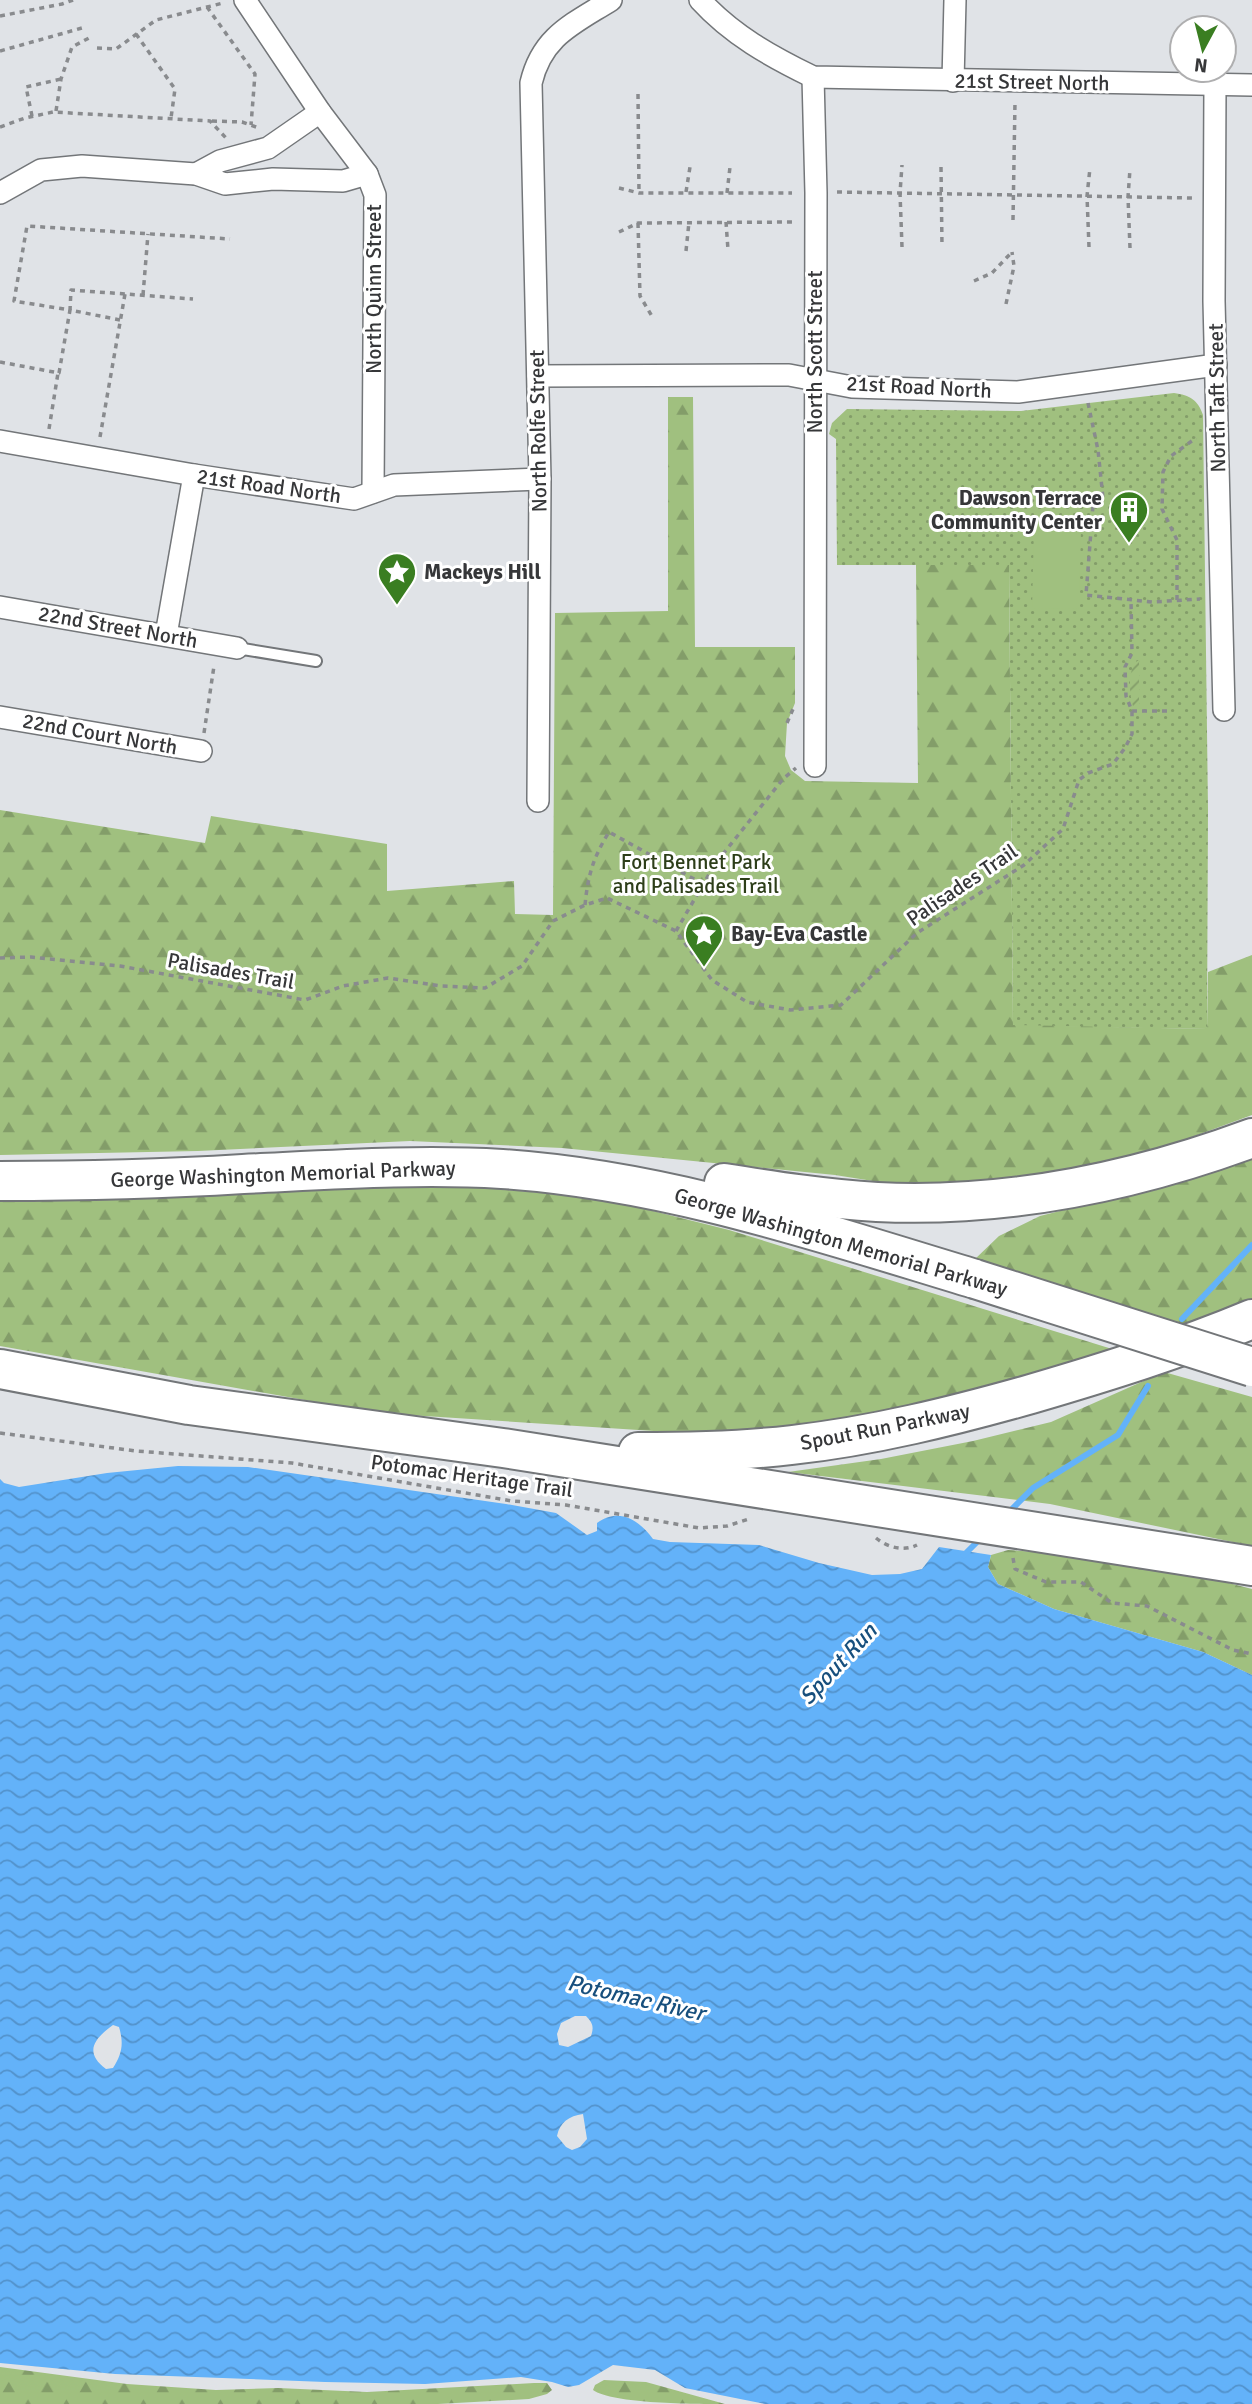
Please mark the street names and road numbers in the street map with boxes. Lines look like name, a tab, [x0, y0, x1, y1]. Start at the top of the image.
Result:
street label: 21st Street North	[954, 68, 1110, 96]
street label: North Quinn Street	[361, 204, 387, 374]
street label: North Scott Street	[802, 271, 828, 433]
street label: North Taft Street	[1203, 323, 1231, 473]
street label: North Rolfe Street	[524, 349, 552, 513]
street label: 21st Road North	[846, 370, 992, 404]
street label: 21st Road North	[195, 463, 343, 509]
street label: 22nd Street North	[36, 600, 200, 654]
street label: 22nd Court North	[20, 708, 180, 760]
street label: Palisades Trail	[901, 838, 1023, 932]
street label: Palisades Trail	[165, 947, 297, 995]
street label: George Washington Memorial Parkway	[110, 1155, 456, 1193]
street label: George Washington Memorial Parkway	[671, 1182, 1011, 1302]
street label: Spout Run Parkway	[798, 1398, 972, 1456]
street label: Potomac Heritage Trail	[369, 1449, 575, 1503]

